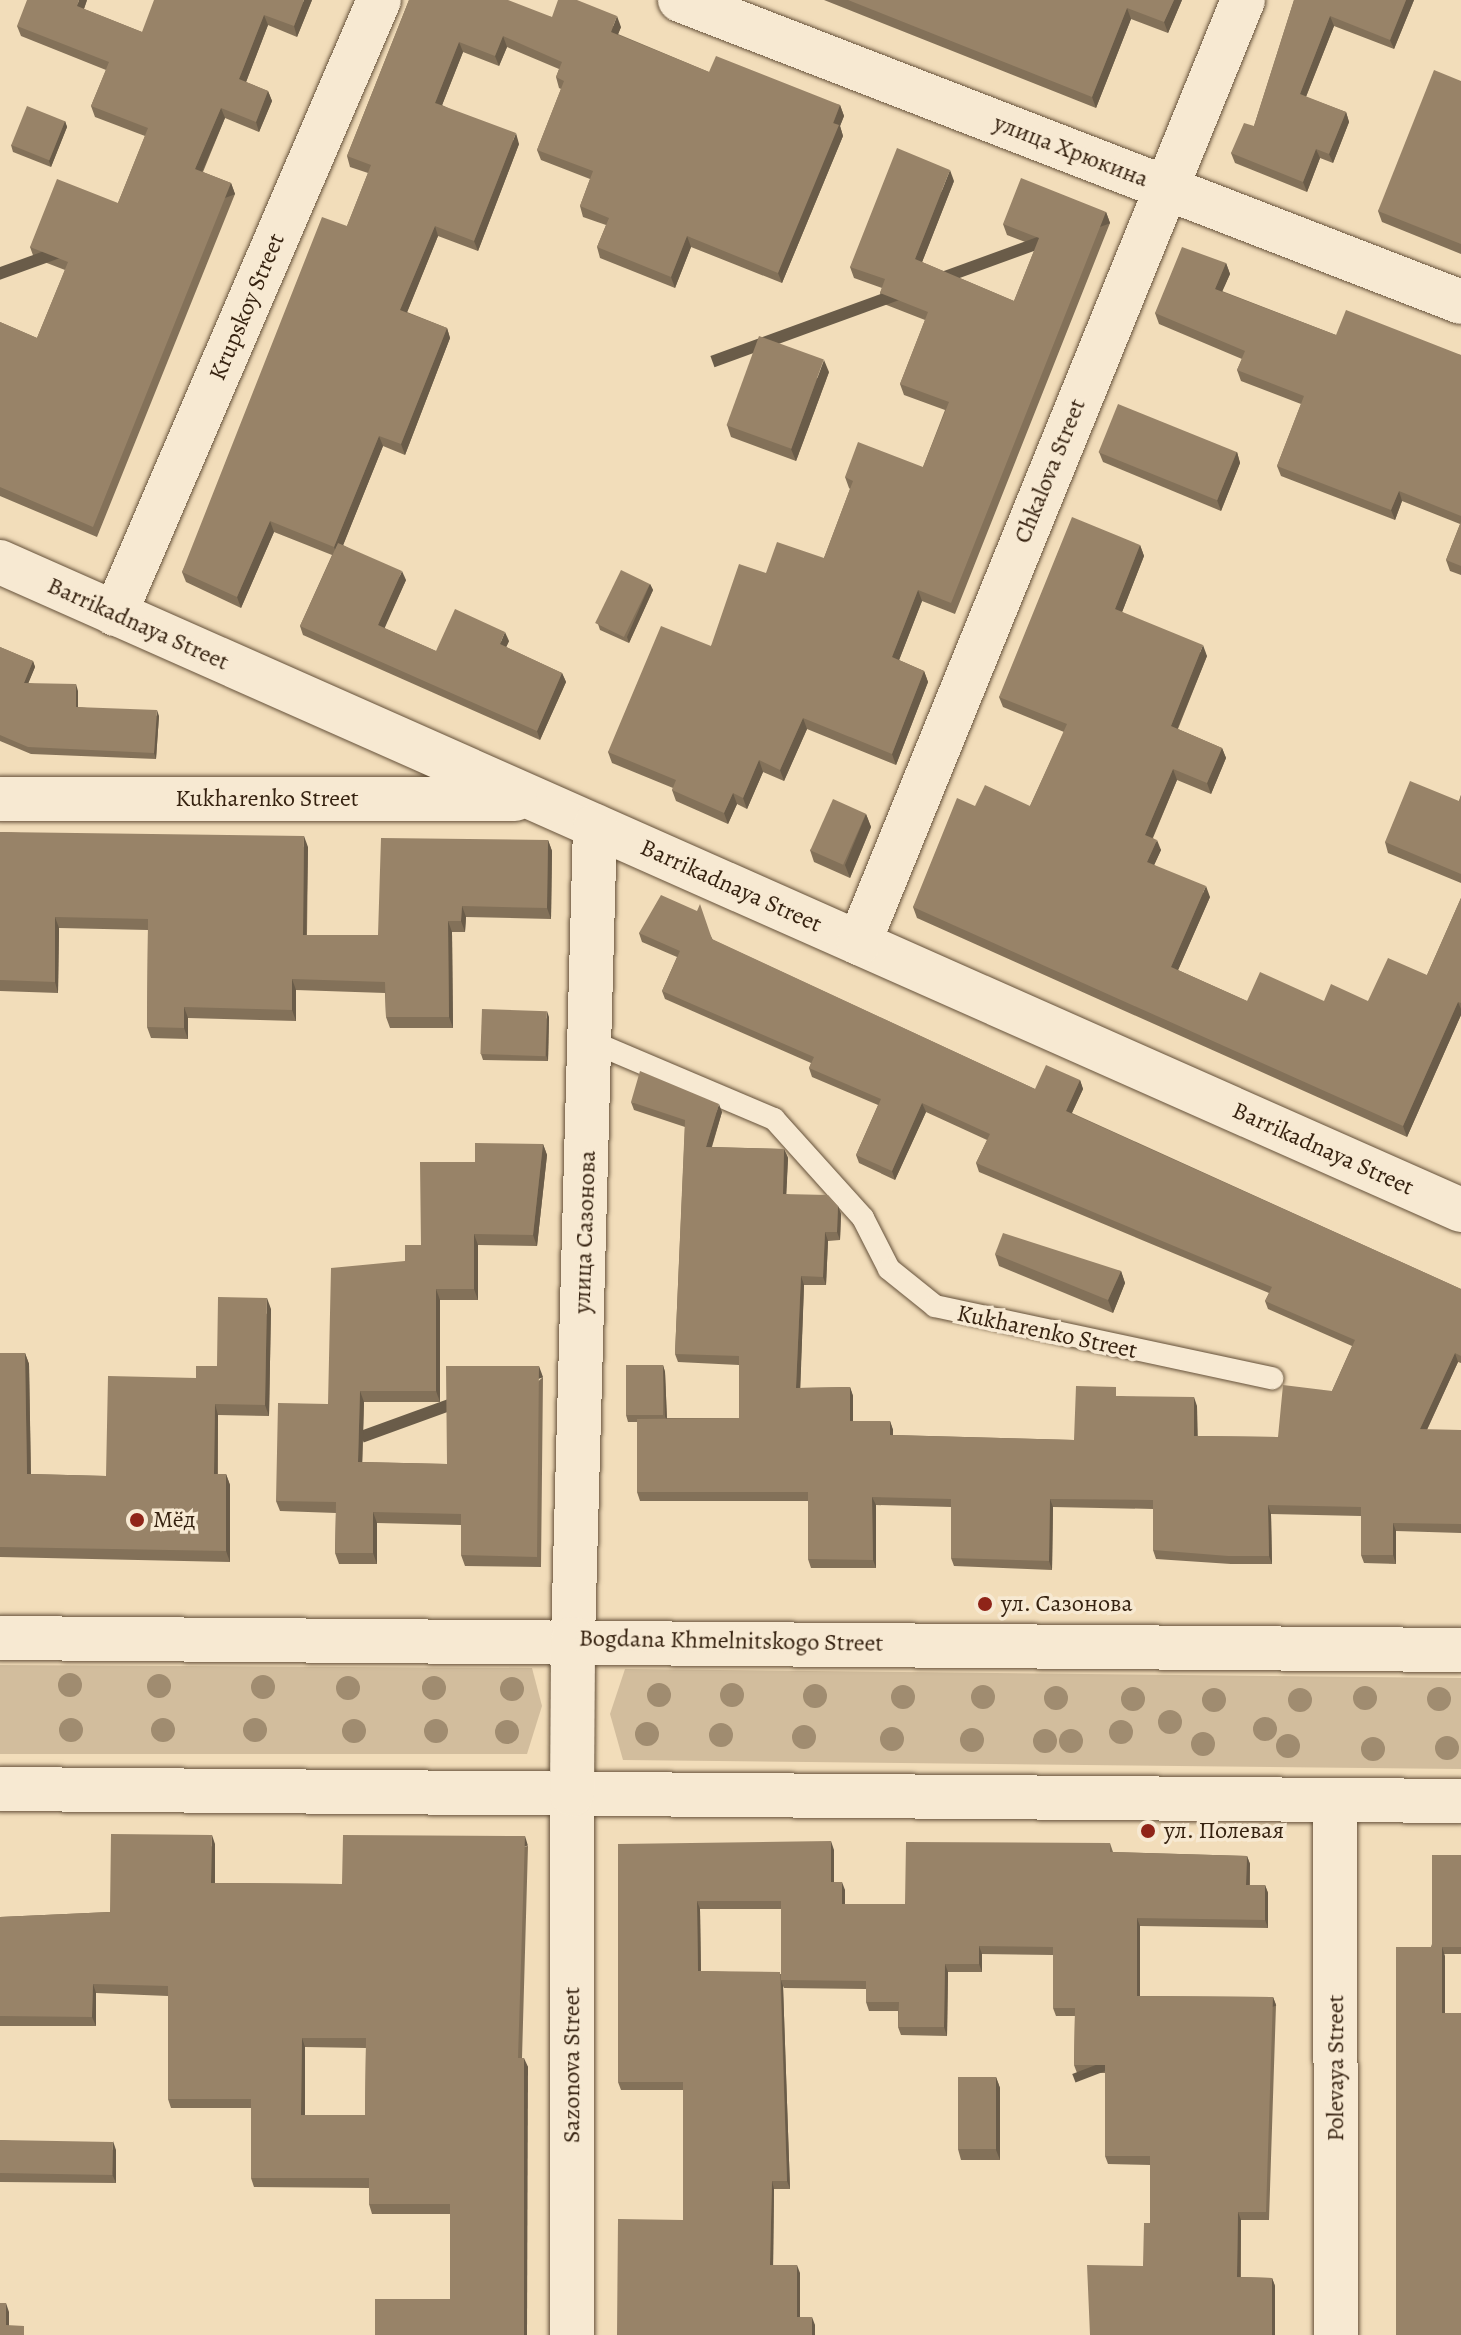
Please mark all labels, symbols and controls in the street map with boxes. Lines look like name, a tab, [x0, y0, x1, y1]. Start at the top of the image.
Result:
street label: улица Хрюкина	[990, 108, 1152, 194]
street label: Krupskoy Street	[203, 229, 291, 385]
street label: Chkalova Street	[1008, 395, 1092, 547]
street label: Barrikadnaya Street	[43, 571, 233, 677]
street label: Kukharenko Street	[175, 785, 359, 813]
street label: Barrikadnaya Street	[636, 833, 826, 939]
street label: Barrikadnaya Street	[1228, 1096, 1418, 1202]
street label: улица Сазонова	[568, 1150, 602, 1314]
street label: Kukharenko Street	[954, 1299, 1140, 1365]
place label: Мёд	[153, 1506, 196, 1534]
marker: Мёд	[128, 1511, 146, 1529]
place label: ул. Сазонова	[1001, 1590, 1133, 1618]
marker: ул. Сазонова	[976, 1595, 994, 1613]
street label: Bogdana Khmelnitskogo Street	[579, 1624, 883, 1658]
place label: ул. Полевая	[1164, 1817, 1285, 1845]
marker: ул. Полевая	[1139, 1822, 1157, 1840]
street label: Sazonova Street	[558, 1987, 586, 2143]
street label: Polevaya Street	[1322, 1995, 1350, 2141]

